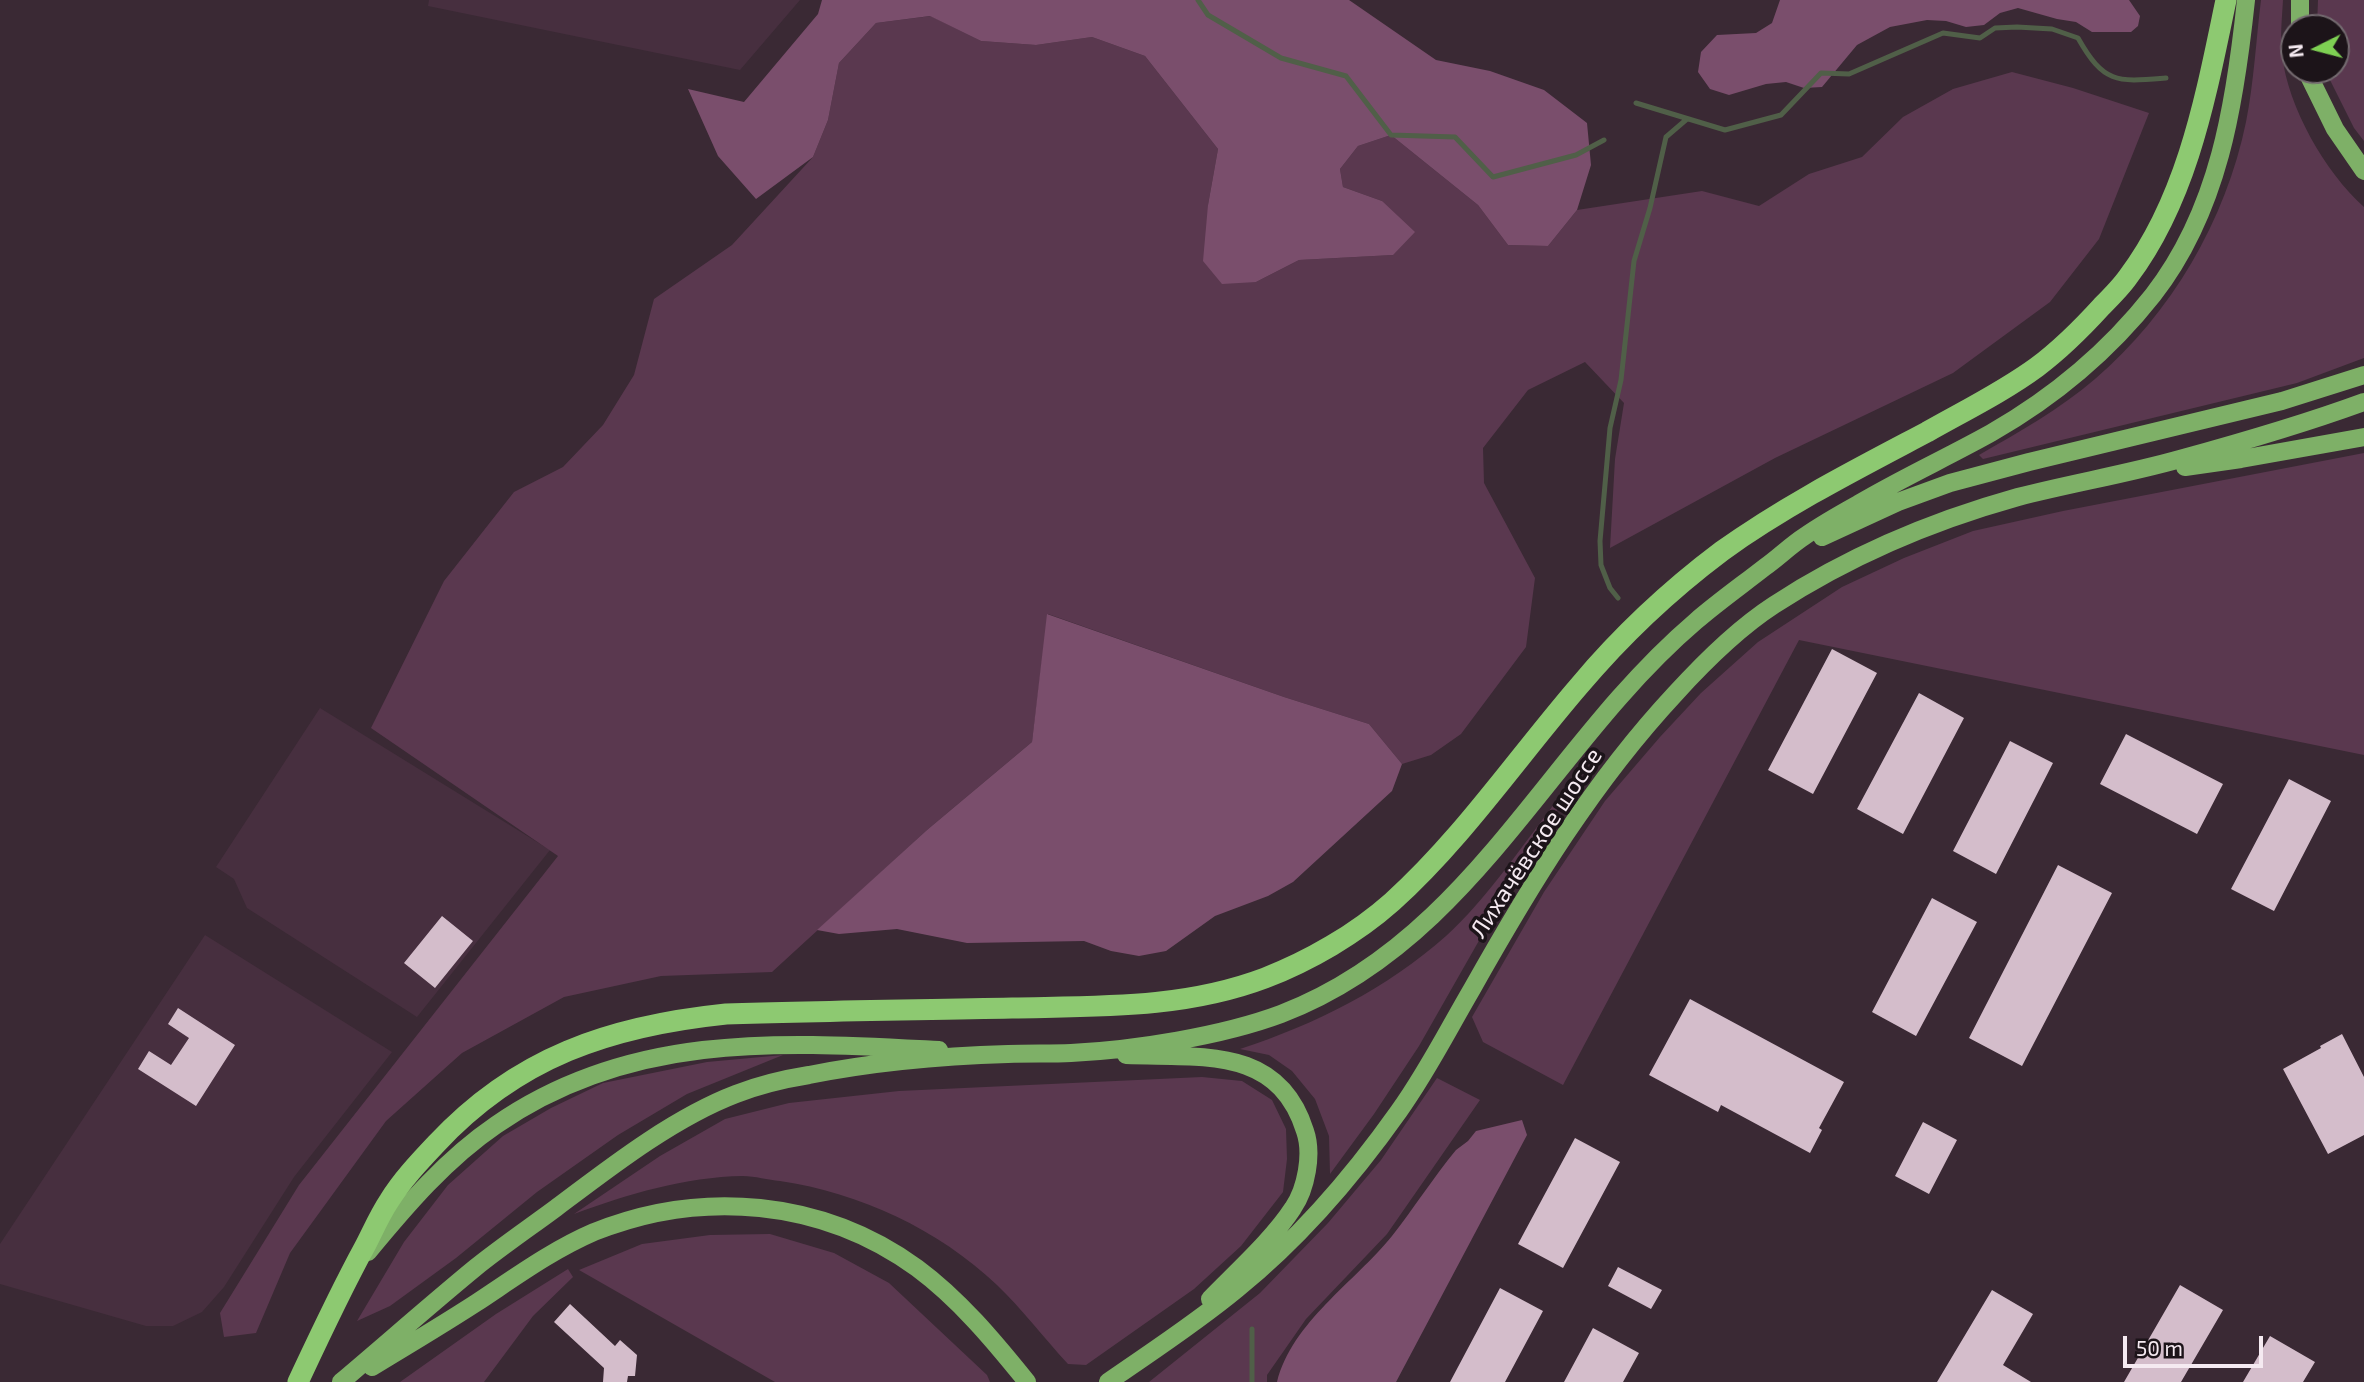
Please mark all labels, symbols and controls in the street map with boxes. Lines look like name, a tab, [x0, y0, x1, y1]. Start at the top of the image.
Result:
north arrow	[2280, 14, 2350, 84]
text: N	[2283, 43, 2308, 59]
street label: Лихачёвское шоссе	[1464, 743, 1608, 943]
scale bar	[2126, 1322, 2266, 1366]
text: 50 m	[2136, 1335, 2183, 1360]

